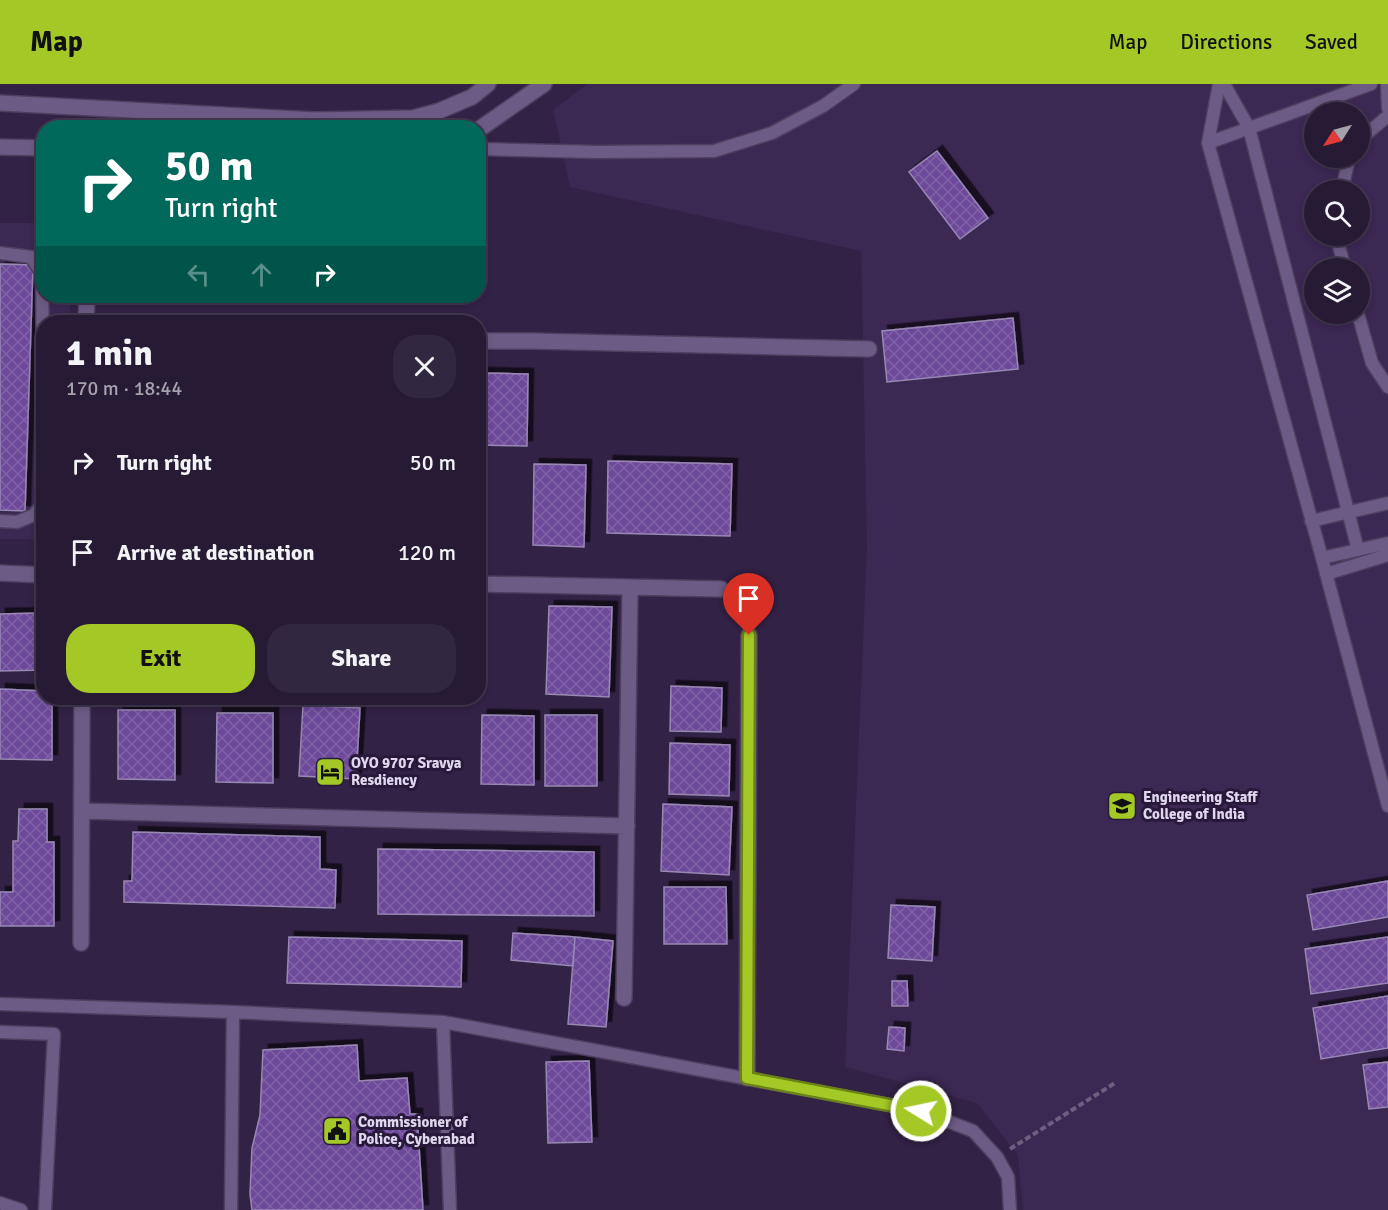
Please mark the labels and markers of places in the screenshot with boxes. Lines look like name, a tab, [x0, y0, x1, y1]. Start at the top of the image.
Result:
pin	[723, 573, 774, 635]
place label: OYO 9707 Sravya Resdiency	[351, 754, 462, 789]
hotel icon: OYO 9707 Sravya Resdiency	[314, 756, 346, 788]
place label: Engineering Staff College of India	[1143, 788, 1258, 823]
school or university icon: Engineering Staff College of India	[1106, 790, 1138, 822]
place label: Commissioner of Police, Cyberabad	[358, 1113, 475, 1148]
public building icon: Commissioner of Police, Cyberabad	[321, 1115, 353, 1147]

